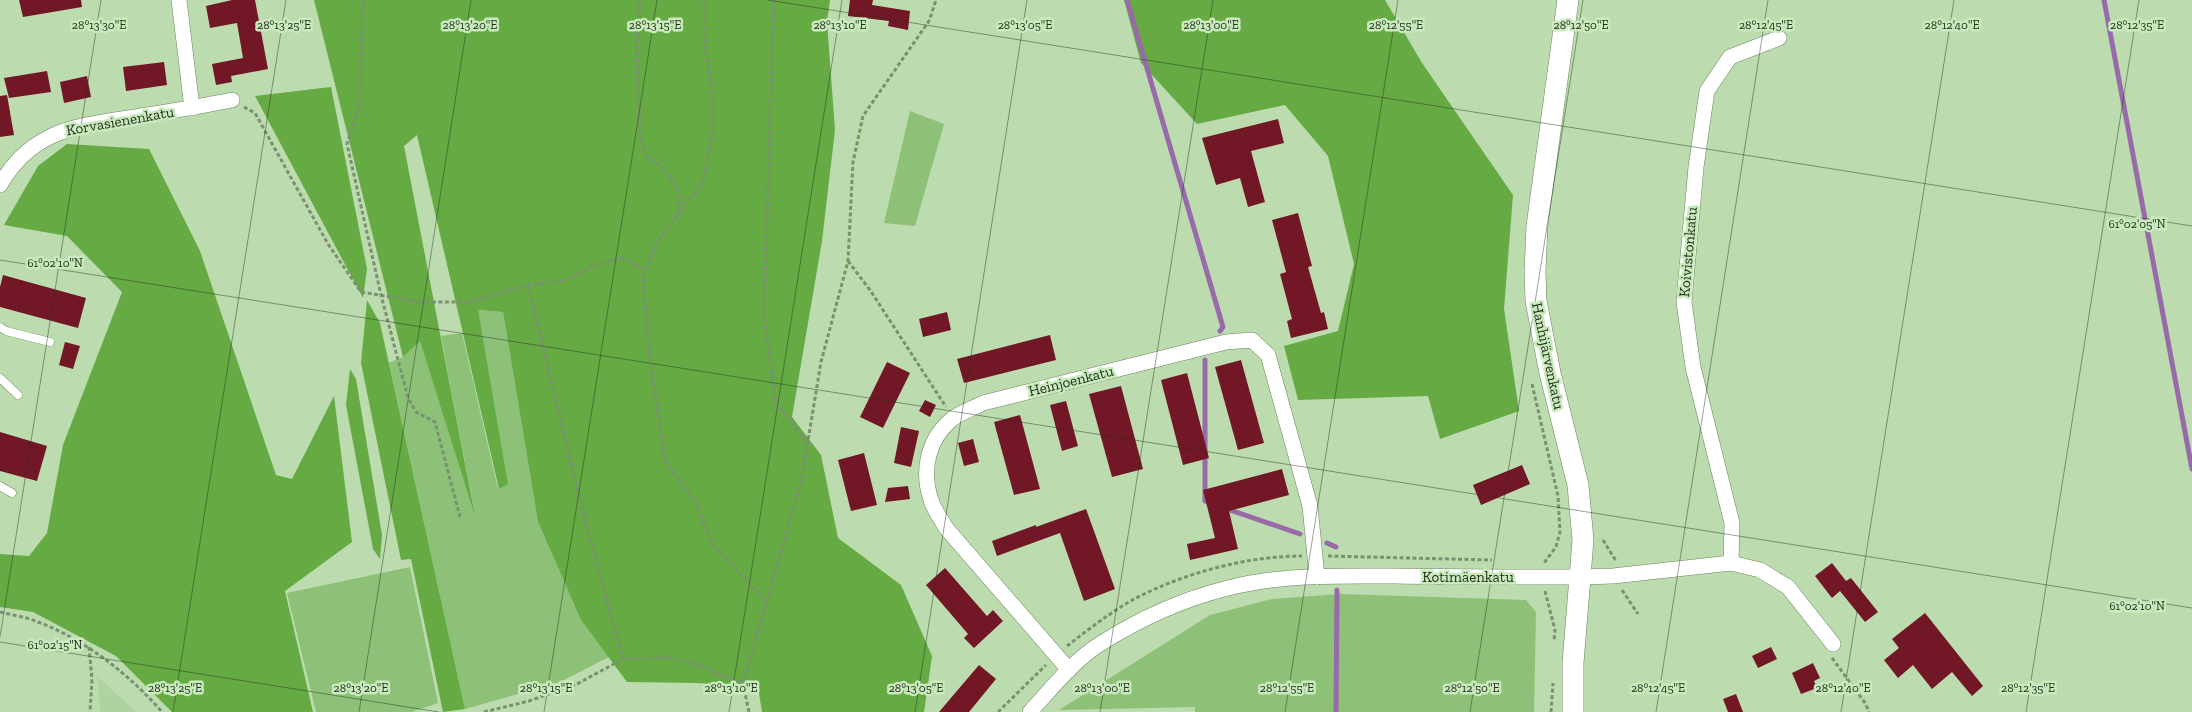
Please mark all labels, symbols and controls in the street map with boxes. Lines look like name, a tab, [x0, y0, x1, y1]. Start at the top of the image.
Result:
text: 28°13'30"E	[72, 18, 126, 32]
text: 28°13'25"E	[257, 18, 311, 32]
text: 28°13'20"E	[443, 18, 497, 32]
text: 28°13'15"E	[629, 18, 681, 32]
text: 28°13'10"E	[813, 18, 867, 32]
text: 28°13'05"E	[998, 18, 1052, 32]
text: 28°13'00"E	[1183, 18, 1239, 32]
text: 28°12'55"E	[1369, 18, 1423, 32]
text: 28°12'50"E	[1553, 18, 1609, 32]
text: 28°12'45"E	[1739, 18, 1793, 32]
text: 28°12'40"E	[1925, 18, 1979, 32]
text: 28°12'35"E	[2110, 18, 2164, 32]
street label: Korvasienenkatu	[65, 103, 176, 139]
street label: Koivistonkatu	[1675, 206, 1701, 298]
text: 61°02'05"N	[2108, 217, 2166, 231]
text: 61°02'10"N	[27, 256, 83, 270]
street label: Hanhijärvenkatu	[1528, 301, 1568, 412]
street label: Heinjoenkatu	[1027, 362, 1116, 400]
street label: Kotimäenkatu	[1422, 568, 1514, 586]
text: 61°02'10"N	[2109, 599, 2165, 613]
text: 61°02'15"N	[28, 638, 83, 652]
text: 28°13'25"E	[148, 681, 202, 695]
text: 28°13'20"E	[334, 681, 388, 695]
text: 28°13'15"E	[520, 681, 572, 695]
text: 28°13'10"E	[704, 681, 758, 695]
text: 28°13'05"E	[889, 681, 943, 695]
text: 28°13'00"E	[1074, 681, 1130, 695]
text: 28°12'55"E	[1260, 681, 1314, 695]
text: 28°12'50"E	[1444, 681, 1500, 695]
text: 28°12'45"E	[1631, 681, 1685, 695]
text: 28°12'40"E	[1816, 681, 1870, 695]
text: 28°12'35"E	[2001, 681, 2055, 695]

